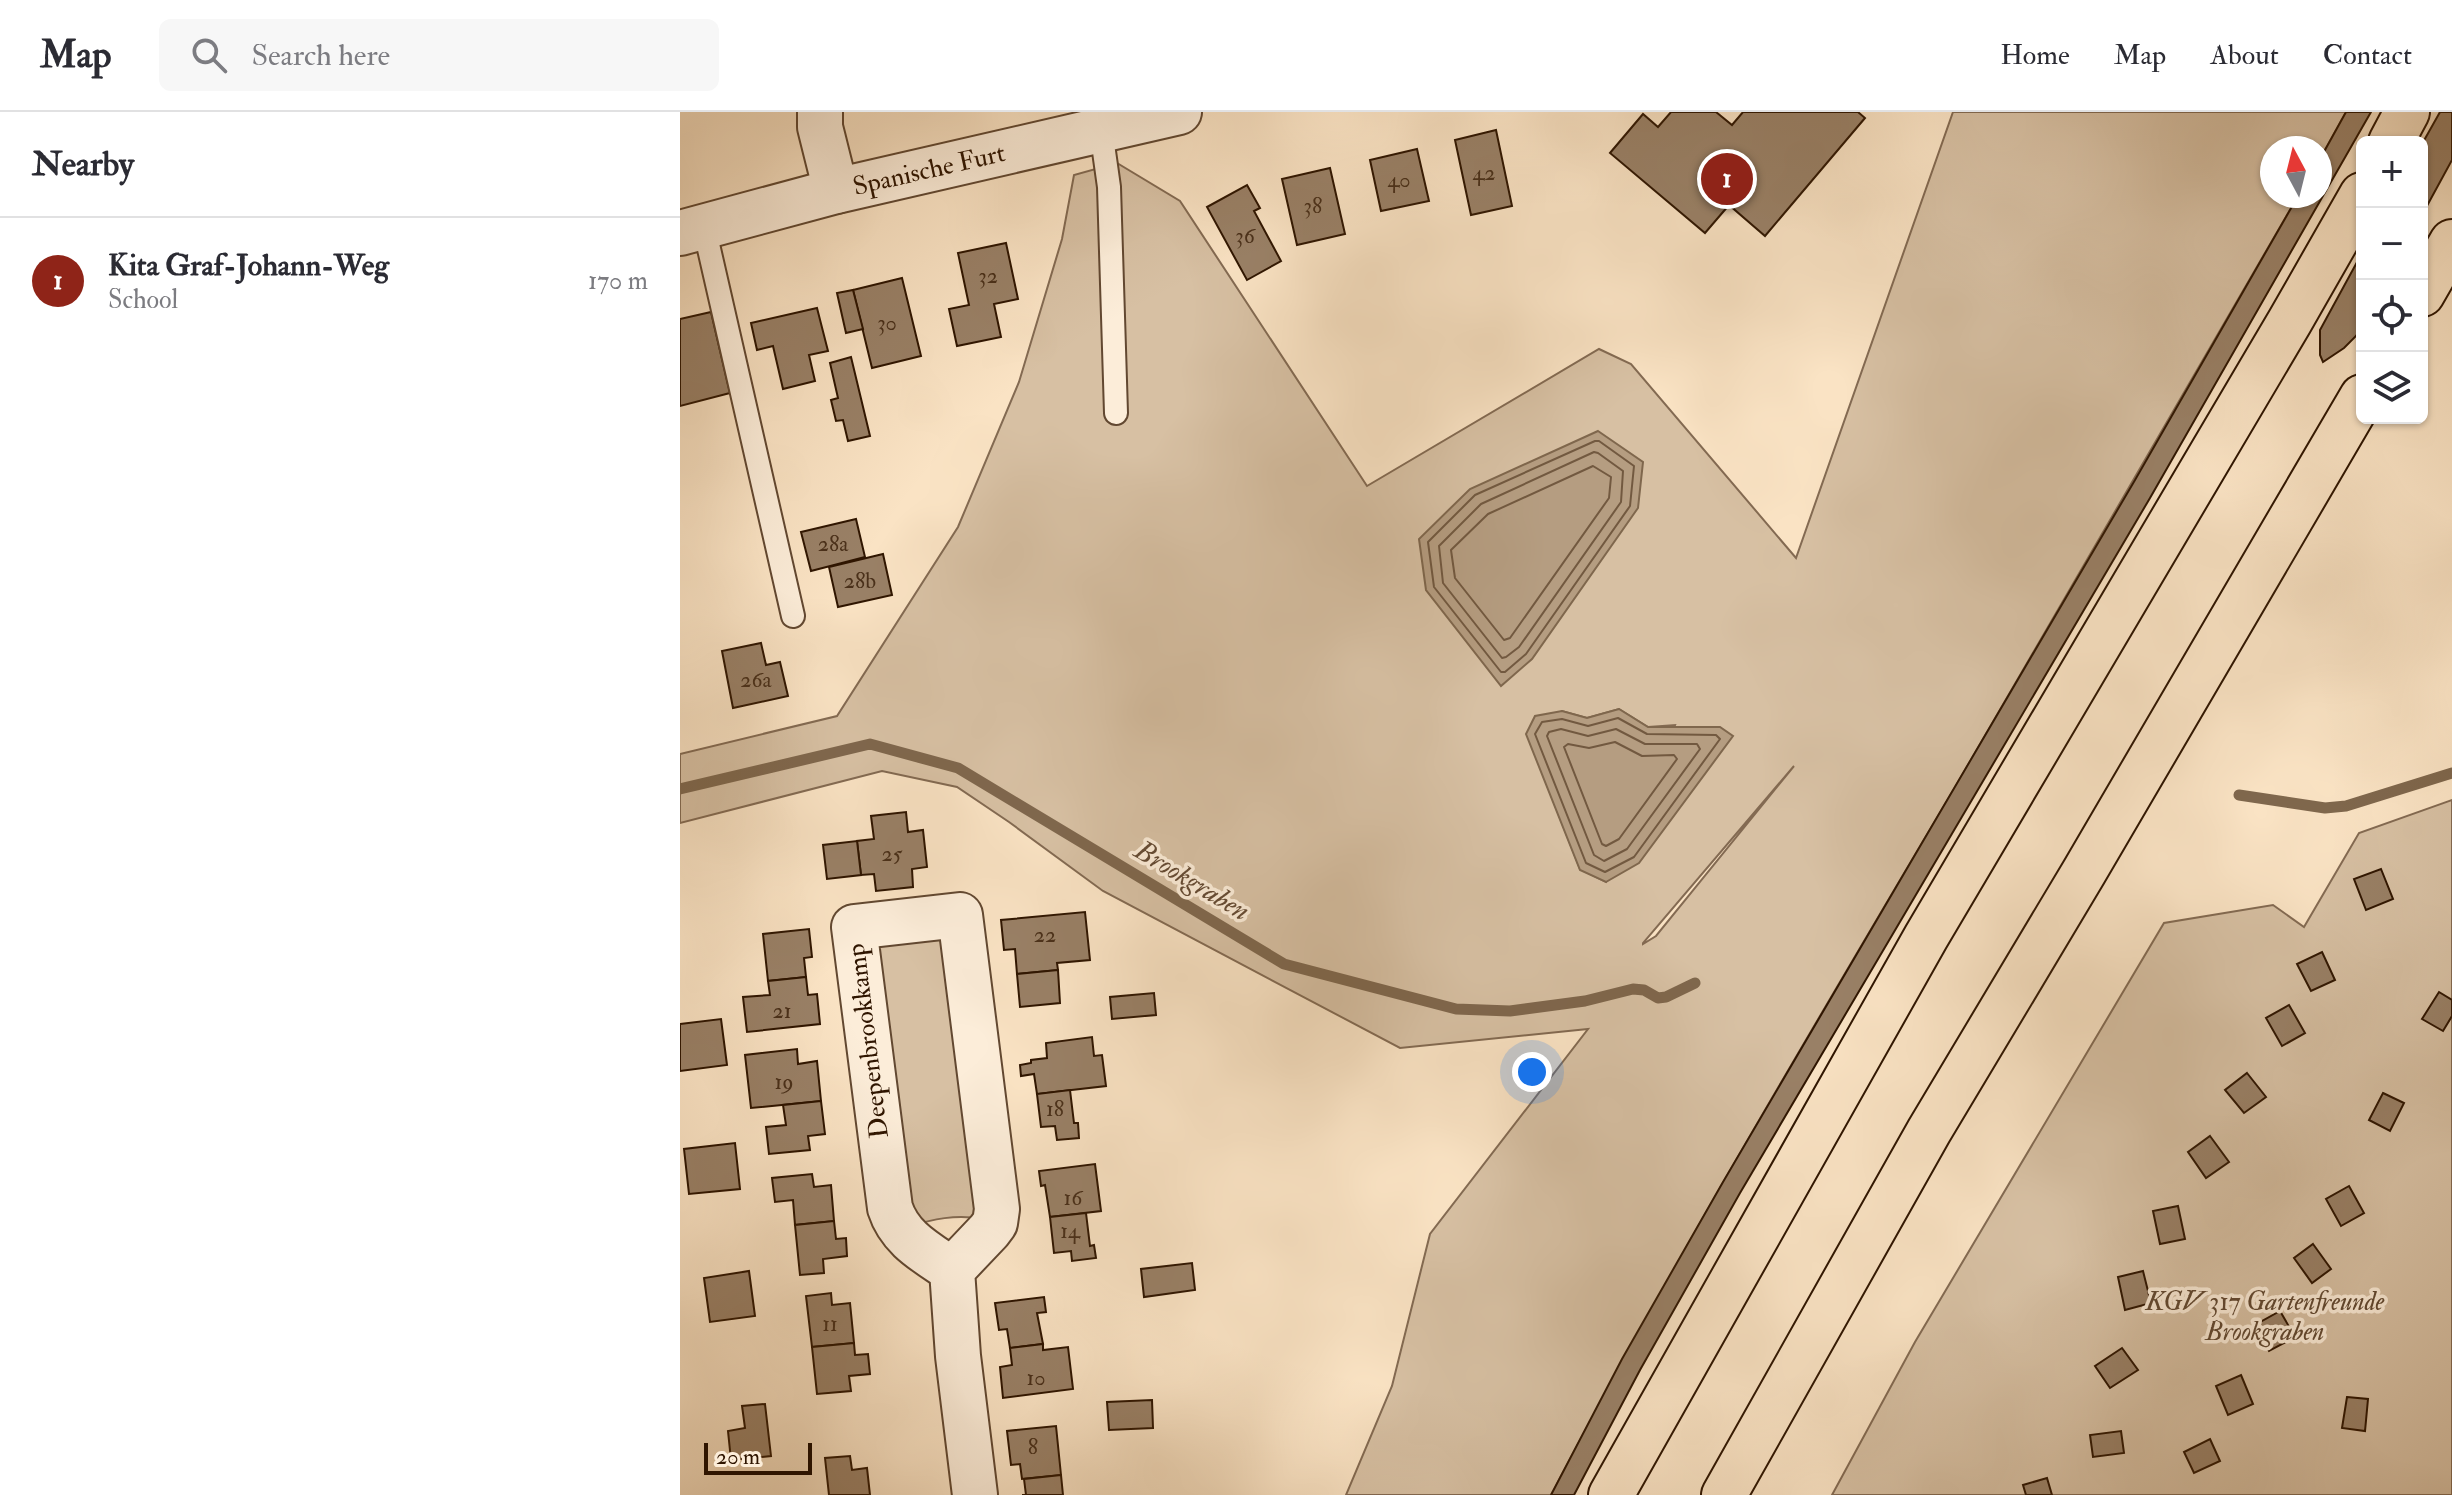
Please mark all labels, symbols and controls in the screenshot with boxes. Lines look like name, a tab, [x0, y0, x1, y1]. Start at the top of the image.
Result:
search box	[159, 19, 719, 91]
text: Map	[40, 31, 111, 79]
icon: search	[187, 33, 231, 77]
text: Search here	[251, 37, 390, 74]
text: Home	[2000, 38, 2070, 73]
text: Map	[2114, 38, 2166, 73]
text: About	[2210, 38, 2279, 73]
text: Contact	[2323, 38, 2412, 73]
north arrow	[2260, 136, 2332, 208]
map controls	[2356, 136, 2428, 424]
button: +	[2356, 136, 2428, 208]
street label: Spanische Furt	[850, 137, 1008, 204]
text: Nearby	[32, 143, 134, 186]
pin: 1	[1701, 149, 1753, 209]
house number: 42	[1472, 159, 1496, 187]
house number: 40	[1387, 166, 1411, 194]
house number: 38	[1304, 192, 1322, 220]
button: −	[2356, 208, 2428, 280]
house number: 36	[1235, 222, 1257, 250]
text: Kita Graf-Johann-Weg	[108, 247, 389, 284]
house number: 32	[978, 262, 998, 290]
text: 1	[53, 265, 63, 297]
text: 170 m	[588, 265, 648, 297]
button: locate	[2356, 280, 2428, 352]
text: School	[108, 284, 178, 316]
house number: 30	[877, 309, 897, 337]
button: layers	[2356, 352, 2428, 424]
house number: 28a	[818, 530, 849, 558]
house number: 28b	[844, 567, 876, 595]
house number: 26a	[740, 666, 773, 694]
water label: Brookgraben	[1126, 832, 1256, 929]
house number: 25	[882, 840, 903, 868]
house number: 22	[1034, 921, 1056, 949]
street label: Deepenbrookkamp	[840, 942, 897, 1140]
house number: 21	[772, 997, 792, 1025]
your location	[1512, 1052, 1552, 1092]
house number: 19	[774, 1068, 794, 1096]
house number: 18	[1046, 1095, 1064, 1123]
house number: 16	[1064, 1184, 1084, 1212]
house number: 14	[1060, 1217, 1081, 1245]
park label: KGV 317 Gartenfreunde Brookgraben	[2144, 1286, 2385, 1348]
house number: 11	[822, 1310, 838, 1338]
house number: 10	[1026, 1364, 1046, 1392]
house number: 8	[1028, 1433, 1038, 1461]
scale bar	[704, 1439, 812, 1475]
text: 20 m	[716, 1443, 760, 1471]

